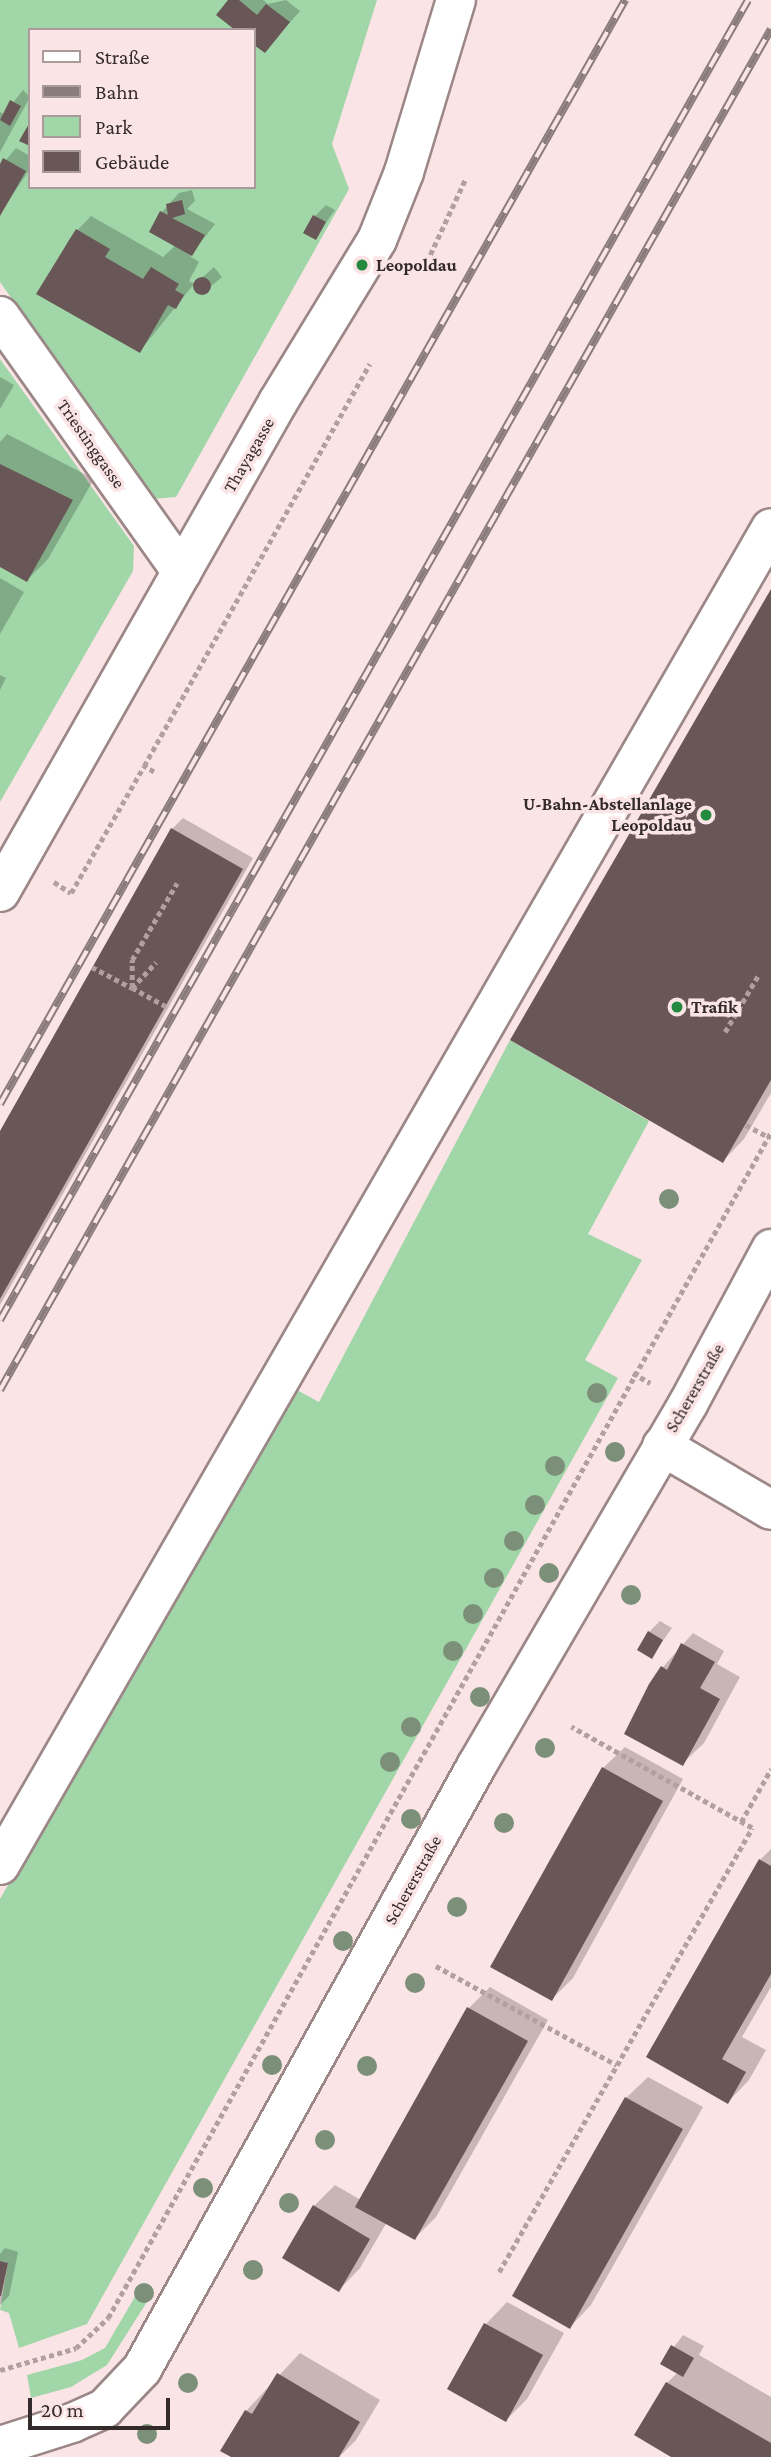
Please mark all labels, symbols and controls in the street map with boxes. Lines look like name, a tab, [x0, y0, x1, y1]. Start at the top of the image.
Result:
legend	[28, 28, 256, 189]
text: Straße	[95, 45, 149, 69]
text: Bahn	[95, 80, 139, 104]
text: Park	[95, 115, 132, 139]
text: Gebäude	[95, 150, 169, 174]
place label: Leopoldau	[376, 254, 457, 276]
marker: Leopoldau	[354, 257, 370, 273]
street label: Triestinggasse	[52, 395, 130, 493]
street label: Thayagasse	[219, 414, 279, 496]
place label: U-Bahn-Abstellanlage Leopoldau	[523, 794, 692, 836]
marker: U-Bahn-Abstellanlage Leopoldau	[698, 807, 714, 823]
place label: Trafik	[691, 996, 738, 1018]
marker: Trafik	[669, 999, 685, 1015]
street label: Schererstraße	[661, 1340, 729, 1436]
street label: Schererstraße	[380, 1832, 446, 1928]
scale bar	[32, 2384, 173, 2428]
text: 20 m	[41, 2398, 84, 2422]

